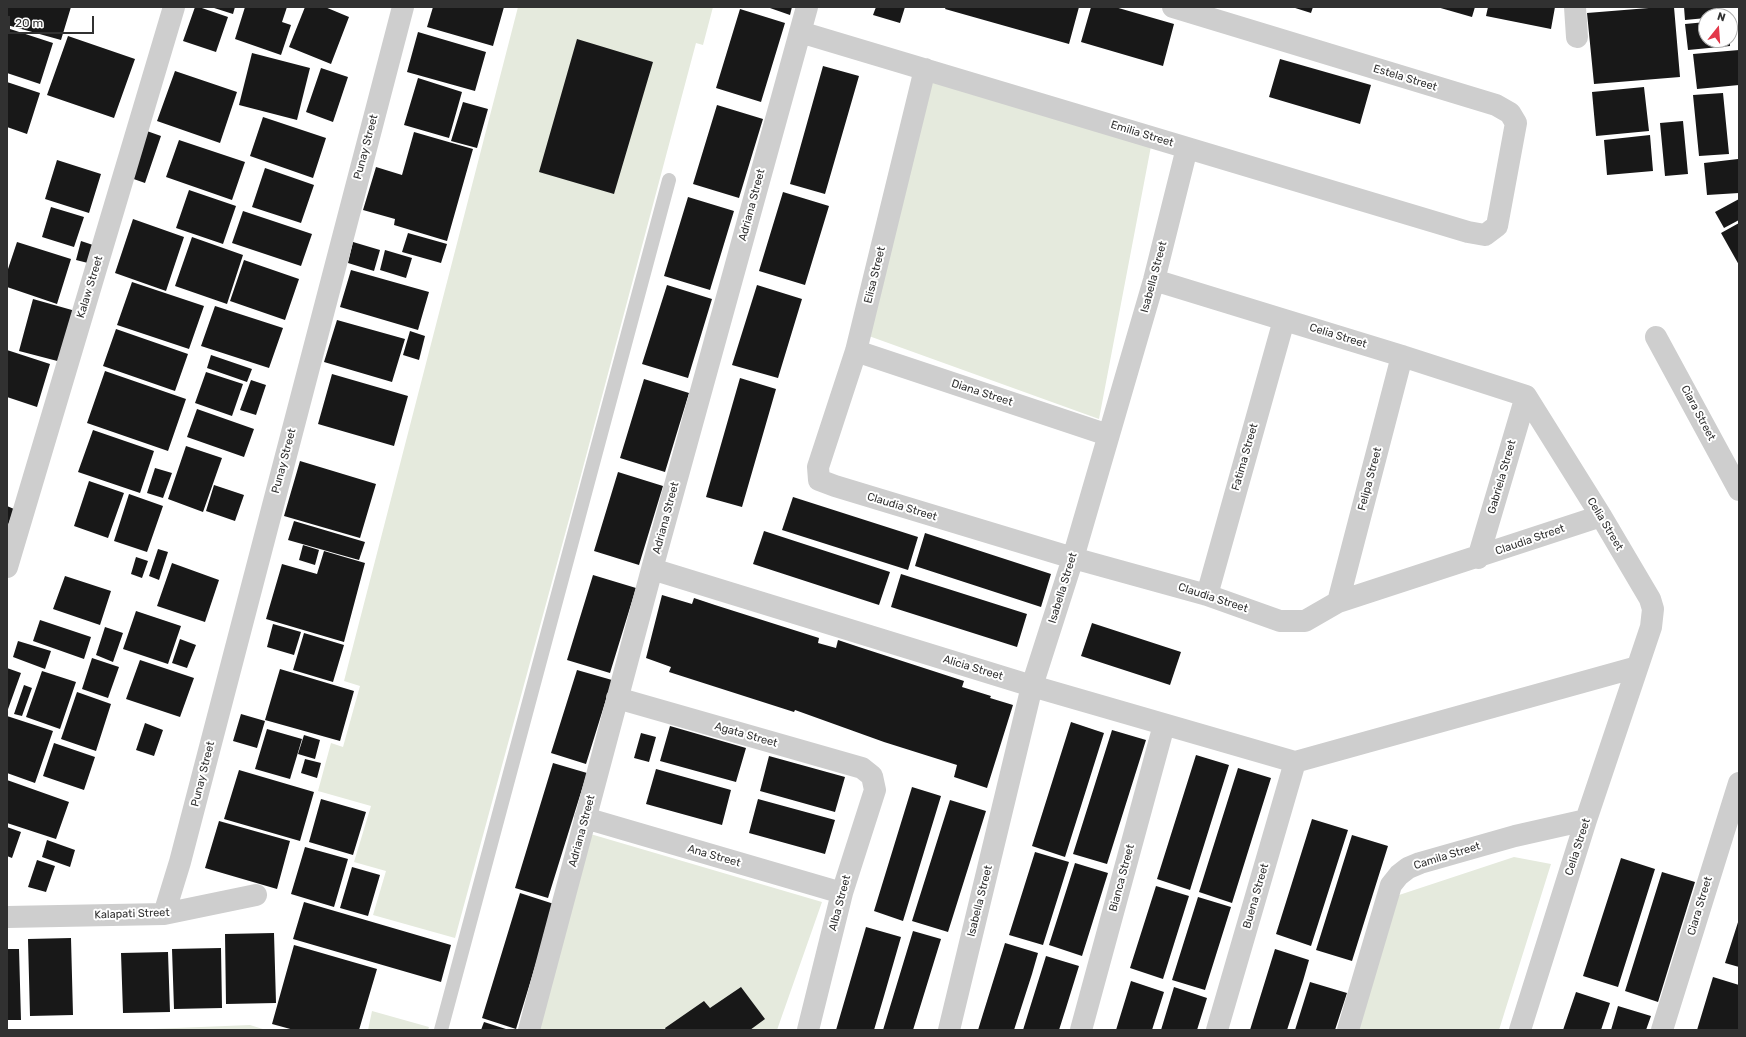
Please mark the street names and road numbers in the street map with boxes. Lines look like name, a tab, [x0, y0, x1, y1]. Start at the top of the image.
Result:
street label: Estela Street	[1372, 62, 1438, 94]
street label: Punay Street	[351, 113, 381, 181]
street label: Emilia Street	[1109, 118, 1175, 150]
street label: Adriana Street	[736, 168, 768, 242]
street label: Isabella Street	[1138, 240, 1170, 314]
street label: Elisa Street	[862, 245, 888, 305]
street label: Kalaw Street	[74, 254, 106, 320]
street label: Celia Street	[1308, 321, 1368, 351]
street label: Diana Street	[950, 377, 1014, 409]
street label: Ciara Street	[1678, 383, 1718, 443]
street label: Fatima Street	[1229, 422, 1261, 492]
street label: Punay Street	[269, 427, 299, 495]
street label: Gabriela Street	[1485, 438, 1519, 516]
street label: Felipa Street	[1355, 446, 1385, 512]
street label: Adriana Street	[650, 481, 682, 555]
street label: Claudia Street	[865, 490, 939, 524]
street label: Celia Street	[1584, 495, 1626, 553]
street label: Claudia Street	[1494, 522, 1566, 558]
street label: Isabella Street	[1046, 551, 1080, 625]
street label: Claudia Street	[1176, 581, 1250, 615]
street label: Alicia Street	[941, 653, 1005, 683]
street label: Agata Street	[713, 720, 779, 750]
street label: Punay Street	[189, 740, 217, 808]
street label: Adriana Street	[566, 794, 598, 868]
street label: Celia Street	[1563, 817, 1593, 877]
street label: Camila Street	[1412, 840, 1482, 872]
street label: Ana Street	[686, 842, 742, 870]
street label: Bianca Street	[1107, 843, 1137, 913]
street label: Buena Street	[1240, 862, 1272, 930]
street label: Isabella Street	[965, 864, 995, 938]
street label: Alba Street	[826, 874, 854, 932]
street label: Ciara Street	[1685, 875, 1715, 937]
street label: Kalapati Street	[94, 906, 170, 922]

